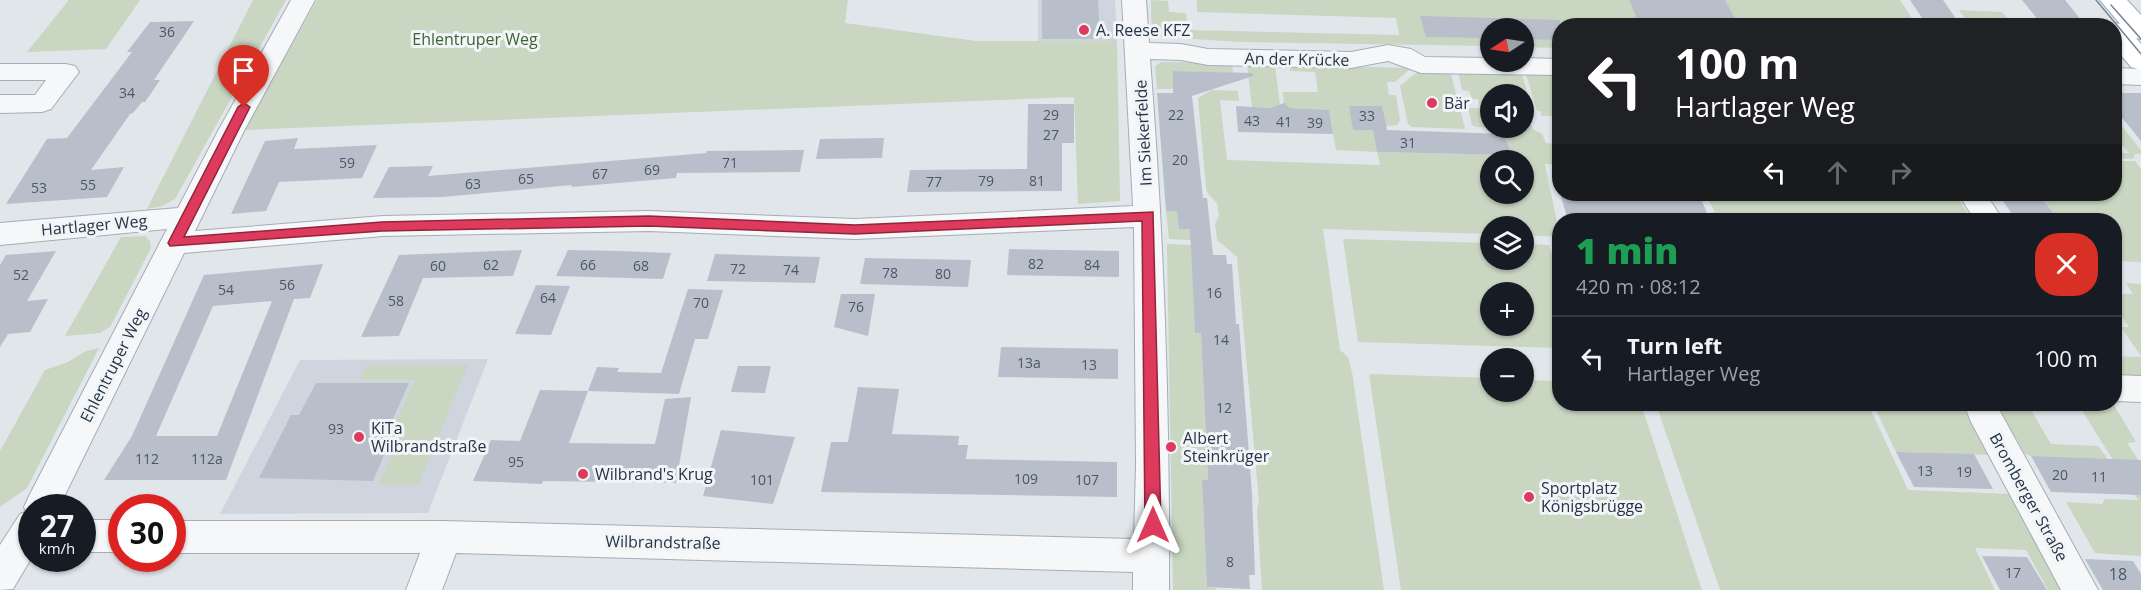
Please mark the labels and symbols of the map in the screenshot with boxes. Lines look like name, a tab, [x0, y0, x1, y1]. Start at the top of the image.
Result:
north arrow	[1480, 18, 1534, 72]
place label: A. Reese KFZ	[1096, 19, 1190, 41]
house number: 36	[159, 22, 175, 41]
marker: A. Reese KFZ	[1077, 23, 1091, 37]
park label: Ehlentruper Weg	[412, 28, 538, 50]
pin	[218, 45, 269, 107]
street label: An der Krücke	[1244, 47, 1350, 71]
street label: Im Siekerfelde	[1129, 79, 1157, 187]
house number: 34	[119, 83, 135, 102]
place label: Bär	[1444, 92, 1470, 114]
marker: Bär	[1425, 96, 1439, 110]
house number: 29	[1043, 105, 1059, 124]
house number: 22	[1168, 105, 1184, 124]
house number: 33	[1359, 106, 1375, 125]
house number: 43	[1244, 111, 1260, 130]
house number: 41	[1276, 112, 1292, 131]
house number: 39	[1307, 113, 1323, 132]
house number: 27	[1043, 125, 1059, 144]
house number: 31	[1400, 133, 1416, 152]
house number: 20	[1172, 150, 1188, 169]
house number: 59	[339, 153, 355, 172]
house number: 71	[722, 153, 738, 172]
house number: 69	[644, 160, 660, 179]
house number: 67	[592, 164, 608, 183]
house number: 65	[518, 169, 534, 188]
house number: 79	[978, 171, 994, 190]
house number: 81	[1029, 171, 1045, 190]
house number: 77	[926, 172, 942, 191]
house number: 63	[465, 174, 481, 193]
house number: 55	[80, 175, 96, 194]
house number: 53	[31, 178, 47, 197]
street label: Hartlager Weg	[40, 209, 148, 241]
house number: 82	[1028, 254, 1044, 273]
house number: 62	[483, 255, 499, 274]
house number: 66	[580, 255, 596, 274]
house number: 84	[1084, 255, 1100, 274]
house number: 60	[430, 256, 446, 275]
house number: 68	[633, 256, 649, 275]
house number: 72	[730, 259, 746, 278]
house number: 74	[783, 260, 799, 279]
house number: 78	[882, 263, 898, 282]
house number: 80	[935, 264, 951, 283]
house number: 52	[13, 265, 29, 284]
house number: 56	[279, 275, 295, 294]
house number: 54	[218, 280, 234, 299]
house number: 16	[1206, 283, 1222, 302]
house number: 64	[540, 288, 556, 307]
house number: 58	[388, 291, 404, 310]
house number: 70	[693, 293, 709, 312]
house number: 76	[848, 297, 864, 316]
street label: Ehlentruper Weg	[75, 304, 151, 426]
house number: 14	[1213, 330, 1229, 349]
house number: 13a	[1017, 353, 1041, 372]
house number: 13	[1081, 355, 1097, 374]
house number: 12	[1216, 398, 1232, 417]
place label: KiTa Wilbrandstraße	[371, 417, 486, 457]
house number: 93	[328, 419, 344, 438]
place label: Albert Steinkrüger	[1183, 427, 1270, 467]
street label: Bromberger Straße	[1985, 429, 2073, 565]
marker: KiTa Wilbrandstraße	[352, 430, 366, 444]
marker: Albert Steinkrüger	[1164, 440, 1178, 454]
house number: 112	[135, 449, 159, 468]
house number: 112a	[191, 449, 223, 468]
house number: 95	[508, 452, 524, 471]
house number: 13	[1917, 461, 1933, 480]
house number: 19	[1956, 462, 1972, 481]
place label: Wilbrand's Krug	[595, 463, 713, 485]
house number: 20	[2052, 465, 2068, 484]
marker: Wilbrand's Krug	[576, 467, 590, 481]
house number: 11	[2091, 467, 2107, 486]
house number: 109	[1014, 469, 1038, 488]
house number: 101	[750, 470, 774, 489]
house number: 107	[1075, 470, 1099, 489]
place label: Sportplatz Königsbrügge	[1541, 477, 1643, 517]
marker: Sportplatz Königsbrügge	[1522, 490, 1536, 504]
position arrow	[1121, 493, 1185, 557]
speed limit sign: 30	[108, 494, 186, 572]
street label: Wilbrandstraße	[605, 530, 721, 554]
house number: 8	[1226, 552, 1234, 571]
house number: 17	[2005, 563, 2021, 582]
house number: 18	[2109, 563, 2127, 585]

